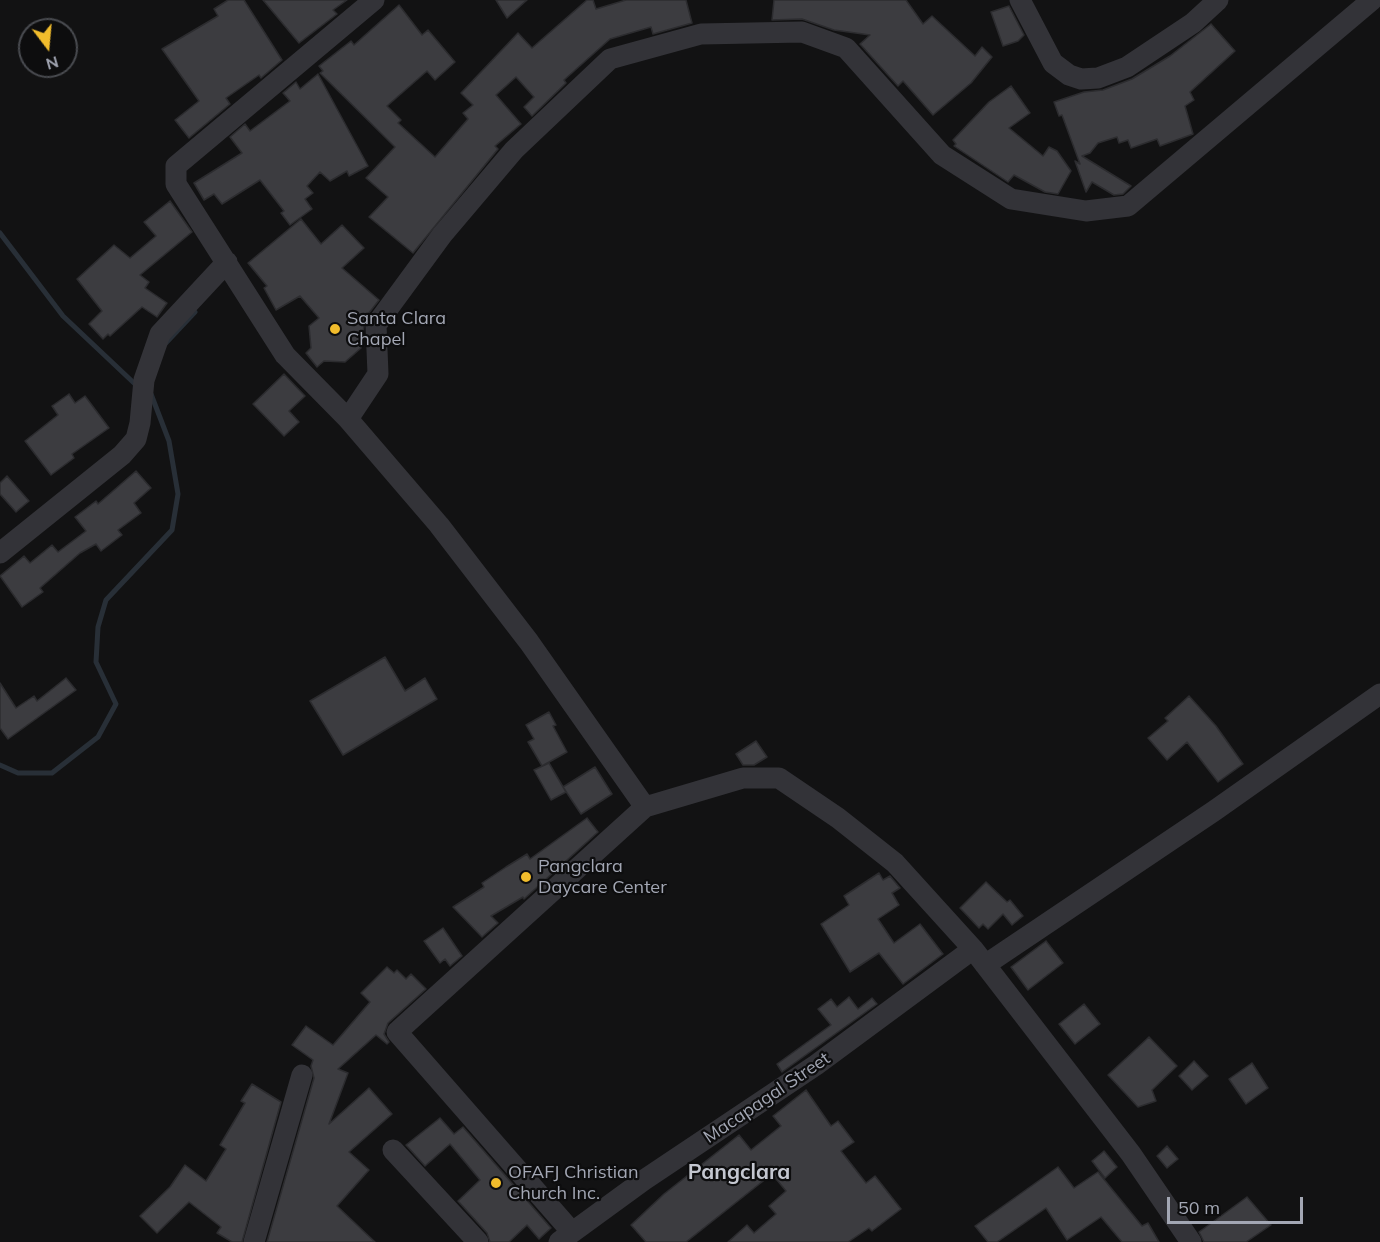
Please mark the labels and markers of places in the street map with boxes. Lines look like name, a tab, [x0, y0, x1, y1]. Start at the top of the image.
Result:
place label: Santa Clara Chapel	[347, 308, 446, 350]
marker: Santa Clara Chapel	[328, 322, 342, 336]
place label: Pangclara Daycare Center	[538, 856, 667, 898]
marker: Pangclara Daycare Center	[519, 870, 533, 884]
place label: OFAFJ Christian Church Inc.	[508, 1162, 638, 1204]
marker: OFAFJ Christian Church Inc.	[489, 1176, 503, 1190]

